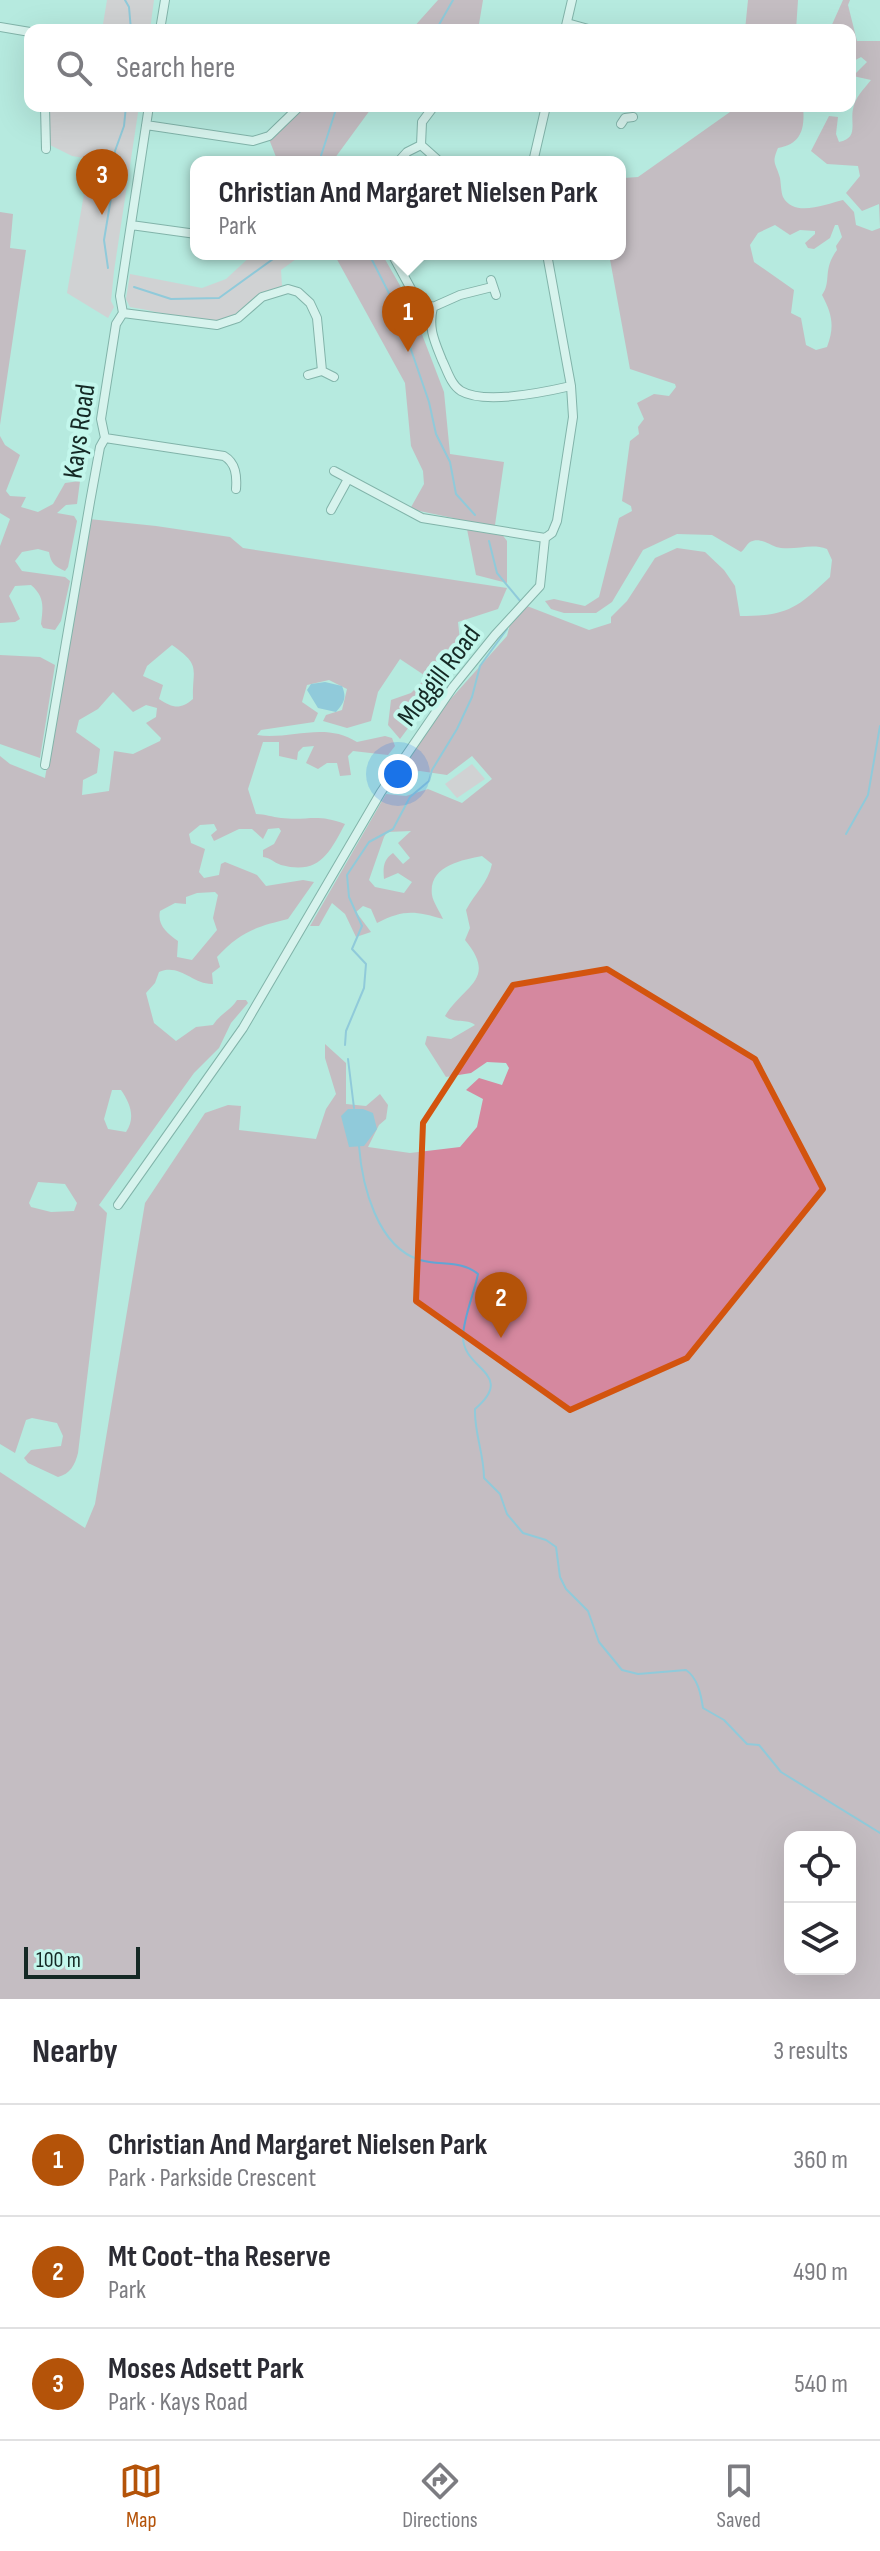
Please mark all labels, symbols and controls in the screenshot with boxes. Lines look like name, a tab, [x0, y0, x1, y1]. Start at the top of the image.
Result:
search box	[24, 24, 856, 112]
icon: search	[52, 46, 96, 90]
text: Search here	[116, 50, 235, 86]
pin: 3	[76, 149, 128, 215]
popup	[190, 156, 626, 260]
text: Christian And Margaret Nielsen Park	[218, 175, 598, 211]
text: Park	[218, 211, 256, 242]
pin: 1	[382, 286, 434, 352]
street label: Kays Road	[57, 382, 102, 481]
street label: Moggill Road	[391, 619, 488, 733]
your location	[378, 754, 418, 794]
pin: 2	[475, 1272, 527, 1338]
map controls	[784, 1831, 856, 1975]
button: locate	[784, 1831, 856, 1903]
button: layers	[784, 1903, 856, 1975]
scale bar	[24, 1943, 140, 1979]
text: 100 m	[36, 1947, 81, 1974]
text: Nearby	[32, 2031, 118, 2072]
text: 3 results	[773, 2036, 848, 2067]
text: Christian And Margaret Nielsen Park	[108, 2127, 487, 2163]
text: 1	[53, 2145, 63, 2176]
text: 360 m	[793, 2145, 848, 2176]
text: Park · Parkside Crescent	[108, 2163, 316, 2194]
text: Mt Coot-tha Reserve	[108, 2239, 331, 2275]
text: 2	[52, 2257, 64, 2288]
text: 490 m	[793, 2257, 848, 2288]
text: Park	[108, 2275, 146, 2306]
text: Moses Adsett Park	[108, 2351, 304, 2387]
text: 3	[52, 2369, 64, 2400]
text: 540 m	[794, 2369, 848, 2400]
text: Park · Kays Road	[108, 2387, 248, 2418]
tab: Map	[119, 2459, 163, 2534]
tab: Directions	[402, 2459, 478, 2534]
tab: Saved	[717, 2459, 761, 2534]

